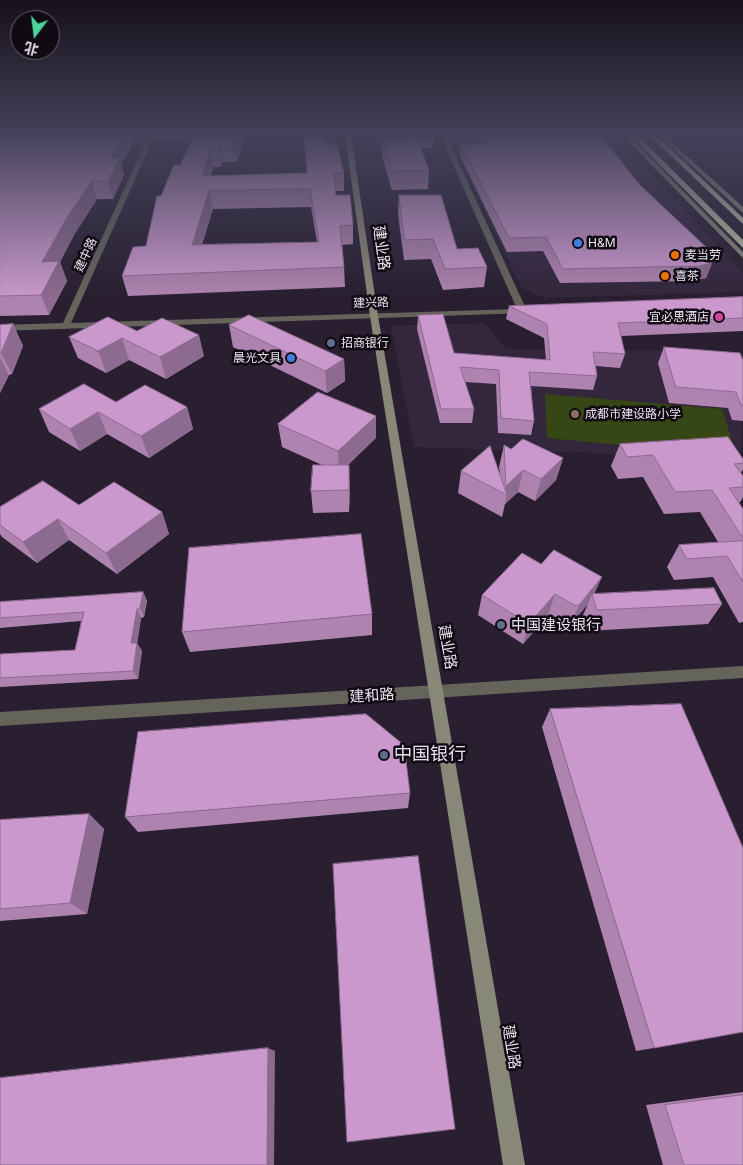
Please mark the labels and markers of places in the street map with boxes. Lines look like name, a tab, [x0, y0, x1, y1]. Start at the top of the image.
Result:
place label: H&M	[588, 236, 615, 250]
marker: H&M	[572, 237, 584, 249]
place label: 麦当劳	[685, 248, 721, 262]
marker: 麦当劳	[669, 249, 681, 261]
place label: 喜茶	[675, 269, 699, 283]
marker: 喜茶	[659, 270, 671, 282]
place label: 宜必思酒店	[649, 310, 709, 324]
marker: 宜必思酒店	[713, 311, 725, 323]
place label: 招商银行	[341, 336, 389, 350]
marker: 招商银行	[325, 337, 337, 349]
place label: 晨光文具	[233, 351, 281, 365]
marker: 晨光文具	[285, 352, 297, 364]
place label: 成都市建设路小学	[585, 407, 681, 421]
marker: 成都市建设路小学	[569, 408, 581, 420]
place label: 中国建设银行	[511, 616, 601, 634]
marker: 中国建设银行	[495, 619, 507, 631]
place label: 中国银行	[394, 744, 466, 766]
marker: 中国银行	[378, 749, 390, 761]

